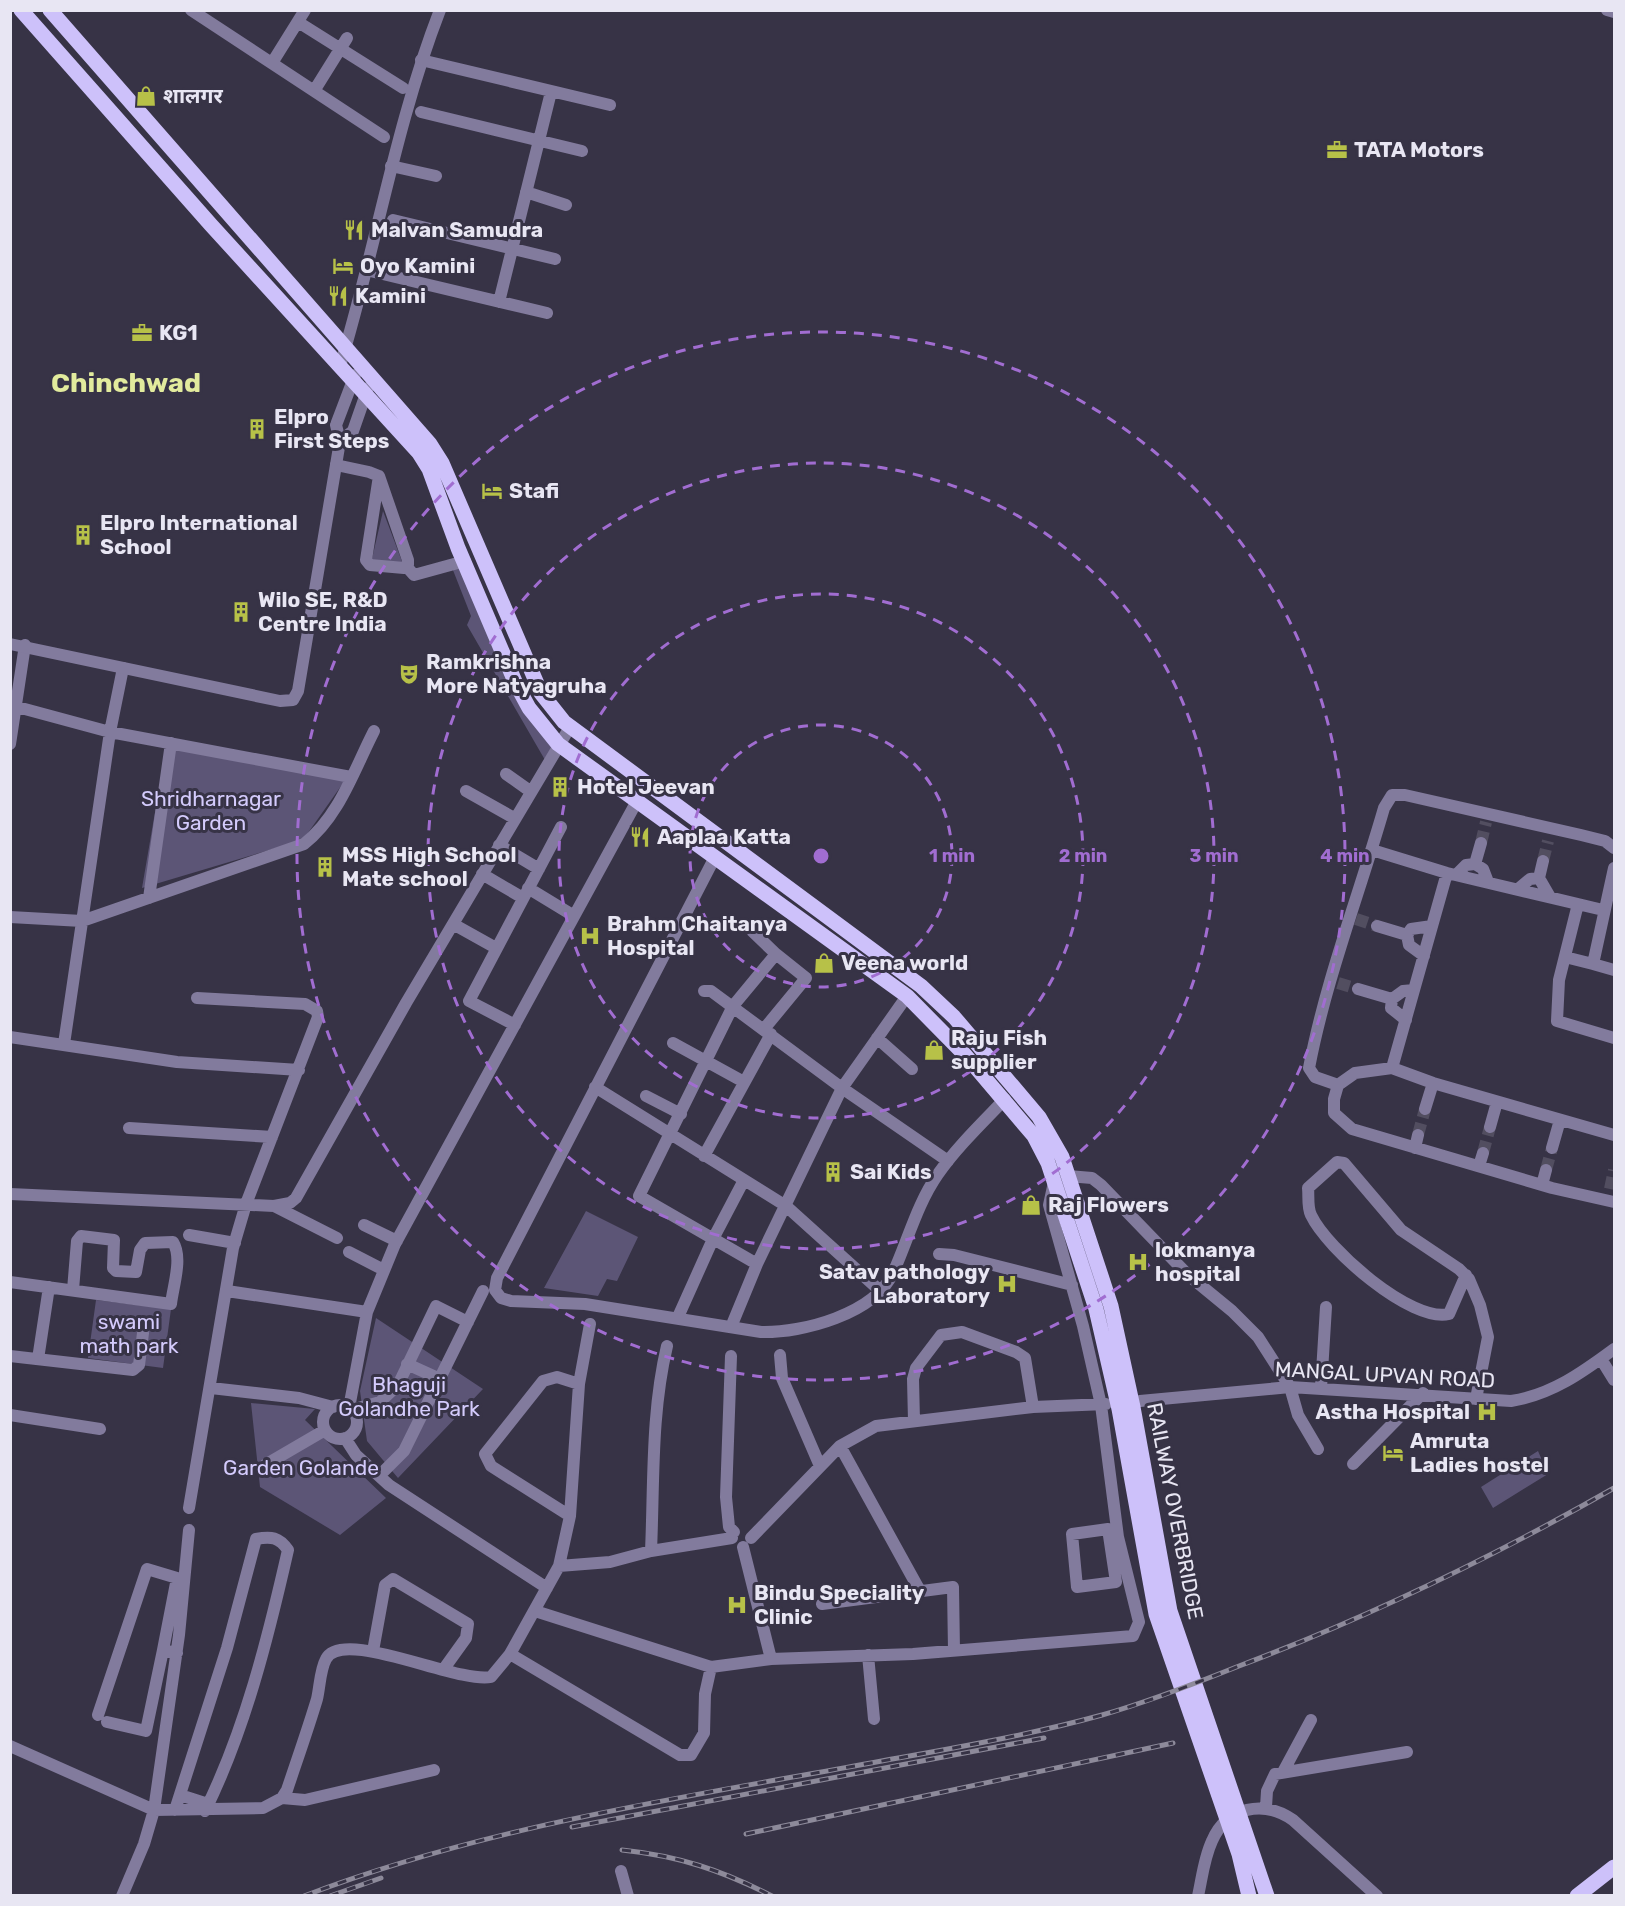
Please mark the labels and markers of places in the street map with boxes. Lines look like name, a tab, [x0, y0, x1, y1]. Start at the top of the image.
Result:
place label: शालगर	[163, 83, 224, 108]
shop icon: शालगर	[134, 84, 158, 108]
place label: TATA Motors	[1354, 137, 1484, 162]
office icon: TATA Motors	[1325, 138, 1349, 162]
place label: Malvan Samudra	[371, 217, 543, 242]
restaurant icon: Malvan Samudra	[342, 218, 366, 242]
place label: Oyo Kamini	[360, 253, 475, 278]
hotel icon: Oyo Kamini	[331, 254, 355, 278]
place label: Kamini	[355, 283, 426, 308]
restaurant icon: Kamini	[326, 284, 350, 308]
place label: KG1	[159, 320, 198, 345]
office icon: KG1	[130, 321, 154, 345]
place label: Elpro First Steps	[274, 404, 389, 453]
building icon: Elpro First Steps	[245, 417, 269, 441]
place label: Stafi	[509, 478, 559, 503]
hotel icon: Stafi	[480, 479, 504, 503]
place label: Elpro International School	[100, 510, 298, 559]
building icon: Elpro International School	[71, 523, 95, 547]
place label: Wilo SE, R&D Centre India	[258, 587, 388, 636]
building icon: Wilo SE, R&D Centre India	[229, 600, 253, 624]
place label: Ramkrishna More Natyagruha	[426, 649, 607, 698]
theatre icon: Ramkrishna More Natyagruha	[397, 662, 421, 686]
place label: Hotel Jeevan	[577, 774, 715, 799]
building icon: Hotel Jeevan	[548, 775, 572, 799]
place label: Aaplaa Katta	[657, 824, 791, 849]
restaurant icon: Aaplaa Katta	[628, 825, 652, 849]
place label: MSS High School Mate school	[342, 842, 516, 891]
centre of rings	[811, 846, 831, 866]
building icon: MSS High School Mate school	[313, 855, 337, 879]
place label: Brahm Chaitanya Hospital	[607, 911, 787, 960]
hospital icon: Brahm Chaitanya Hospital	[578, 924, 602, 948]
place label: Veena world	[841, 950, 968, 975]
shop icon: Veena world	[812, 951, 836, 975]
place label: Raju Fish supplier	[951, 1025, 1047, 1074]
shop icon: Raju Fish supplier	[922, 1038, 946, 1062]
place label: Sai Kids	[850, 1159, 932, 1184]
building icon: Sai Kids	[821, 1160, 845, 1184]
place label: Raj Flowers	[1048, 1192, 1169, 1217]
shop icon: Raj Flowers	[1019, 1193, 1043, 1217]
place label: lokmanya hospital	[1155, 1237, 1255, 1286]
hospital icon: lokmanya hospital	[1126, 1250, 1150, 1274]
place label: Satav pathology Laboratory	[819, 1259, 990, 1308]
hospital icon: Satav pathology Laboratory	[995, 1272, 1019, 1296]
place label: Astha Hospital	[1316, 1399, 1470, 1424]
hospital icon: Astha Hospital	[1475, 1400, 1499, 1424]
place label: Amruta Ladies hostel	[1410, 1428, 1549, 1477]
hotel icon: Amruta Ladies hostel	[1381, 1441, 1405, 1465]
place label: Bindu Speciality Clinic	[754, 1580, 925, 1629]
hospital icon: Bindu Speciality Clinic	[725, 1593, 749, 1617]

